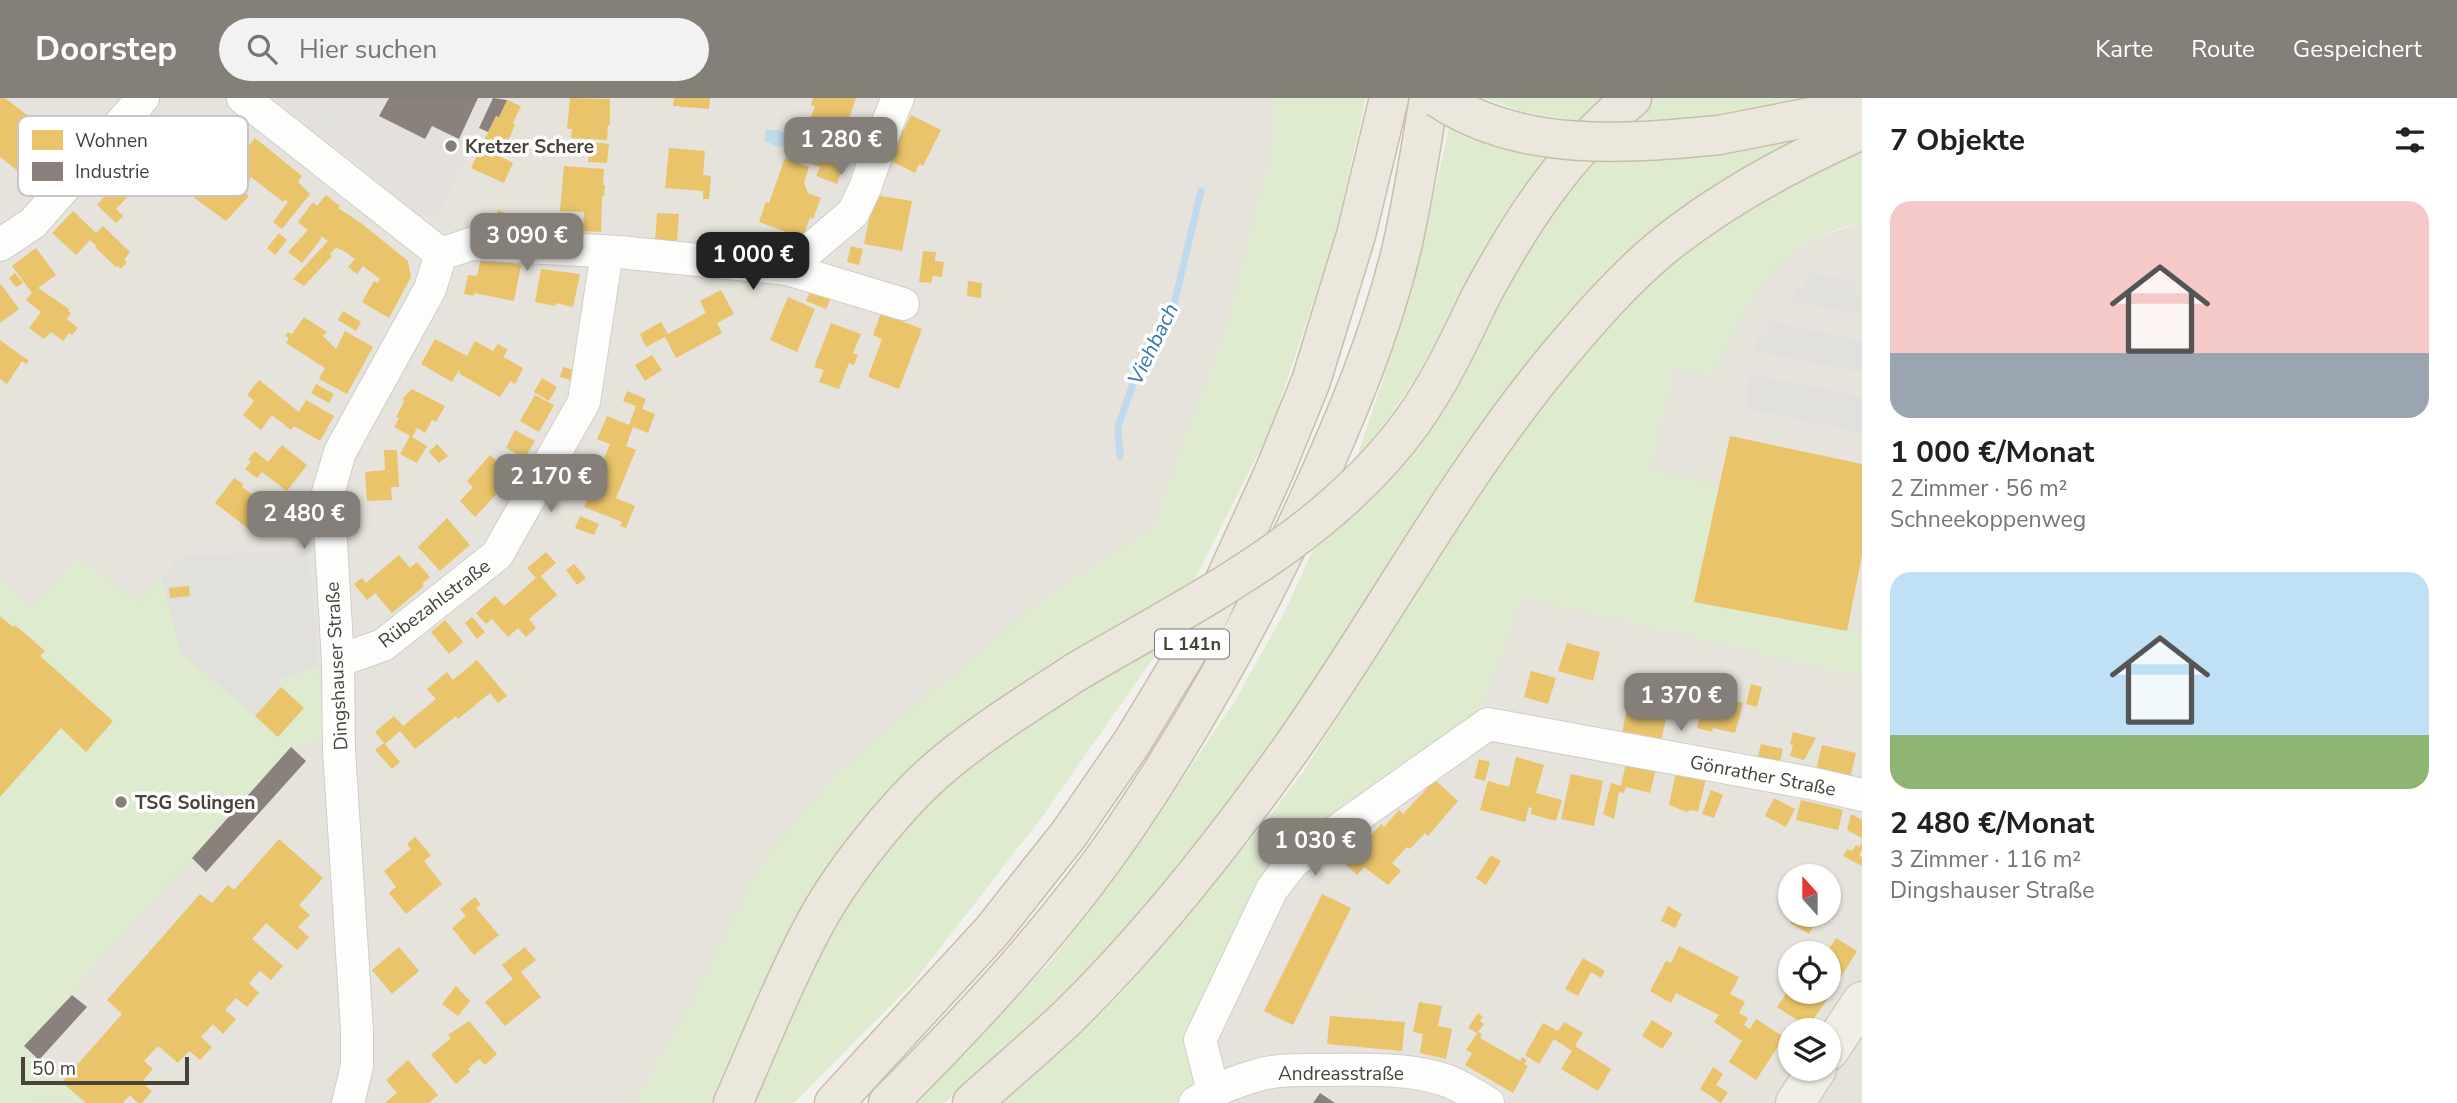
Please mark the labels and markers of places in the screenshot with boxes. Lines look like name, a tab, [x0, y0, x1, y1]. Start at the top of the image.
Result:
pin: 1 280 €	[776, 118, 906, 177]
place label: Kretzer Schere	[465, 134, 594, 160]
marker: Kretzer Schere	[443, 138, 459, 154]
pin: 3 090 €	[462, 214, 592, 273]
pin: 1 000 €	[688, 232, 818, 292]
pin: 2 170 €	[486, 454, 616, 514]
pin: 2 480 €	[239, 491, 369, 551]
pin: 1 370 €	[1616, 674, 1746, 733]
place label: TSG Solingen	[135, 790, 255, 816]
marker: TSG Solingen	[113, 794, 129, 810]
pin: 1 030 €	[1250, 818, 1380, 878]

